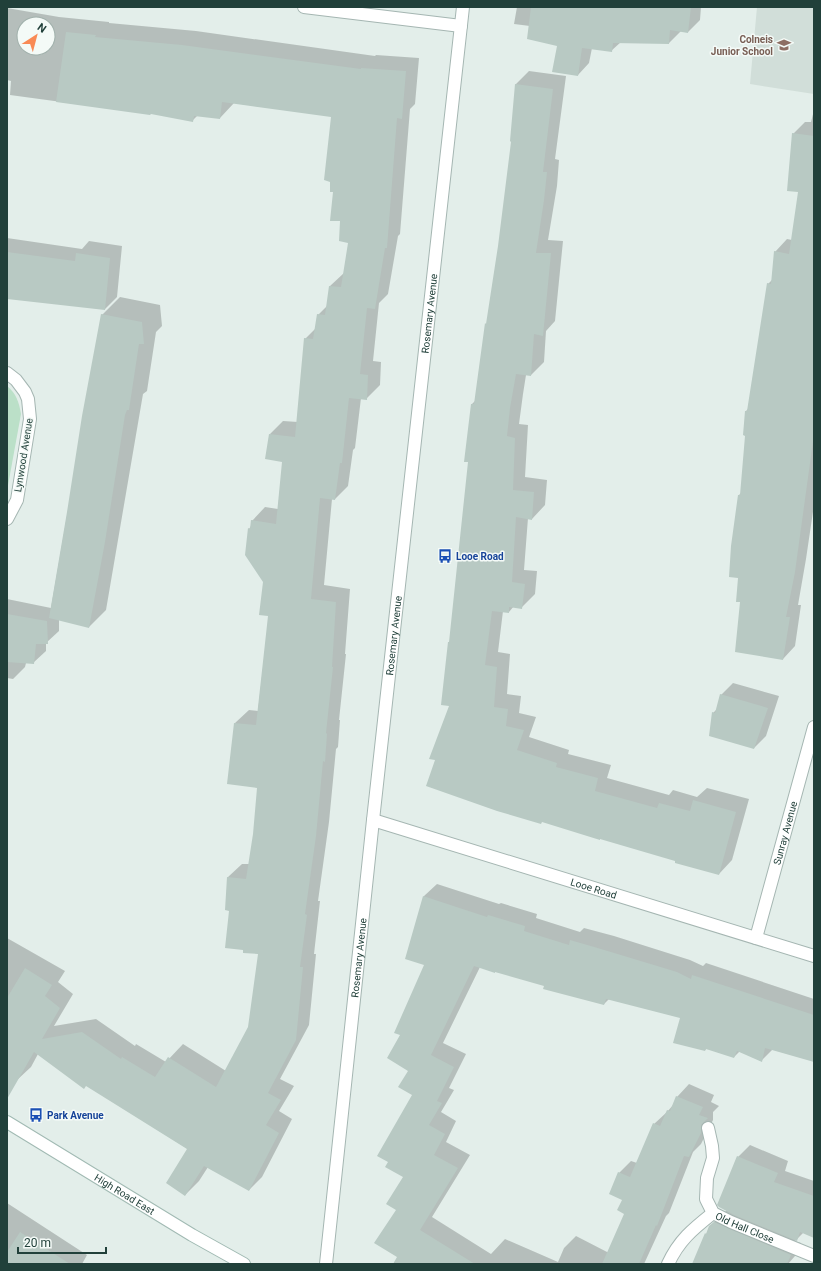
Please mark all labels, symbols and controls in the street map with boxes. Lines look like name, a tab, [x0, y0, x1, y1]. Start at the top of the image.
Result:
north arrow	[16, 16, 56, 56]
text: N	[35, 21, 49, 36]
place label: Colneis Junior School	[711, 34, 773, 57]
school or university icon: Colneis Junior School	[776, 37, 792, 53]
street label: Rosemary Avenue	[420, 273, 439, 354]
street label: Lynwood Avenue	[12, 417, 35, 493]
bus stop icon: Looe Road	[437, 548, 453, 564]
place label: Looe Road	[456, 551, 504, 562]
street label: Rosemary Avenue	[384, 595, 404, 676]
street label: Sunray Avenue	[771, 800, 799, 866]
street label: Looe Road	[569, 876, 618, 901]
street label: Rosemary Avenue	[349, 917, 369, 998]
bus stop icon: Park Avenue	[28, 1107, 44, 1123]
place label: Park Avenue	[47, 1110, 104, 1121]
street label: High Road East	[93, 1172, 156, 1217]
street label: Old Hall Close	[714, 1210, 776, 1245]
scale bar	[18, 1229, 106, 1255]
text: 20 m	[24, 1236, 51, 1250]

